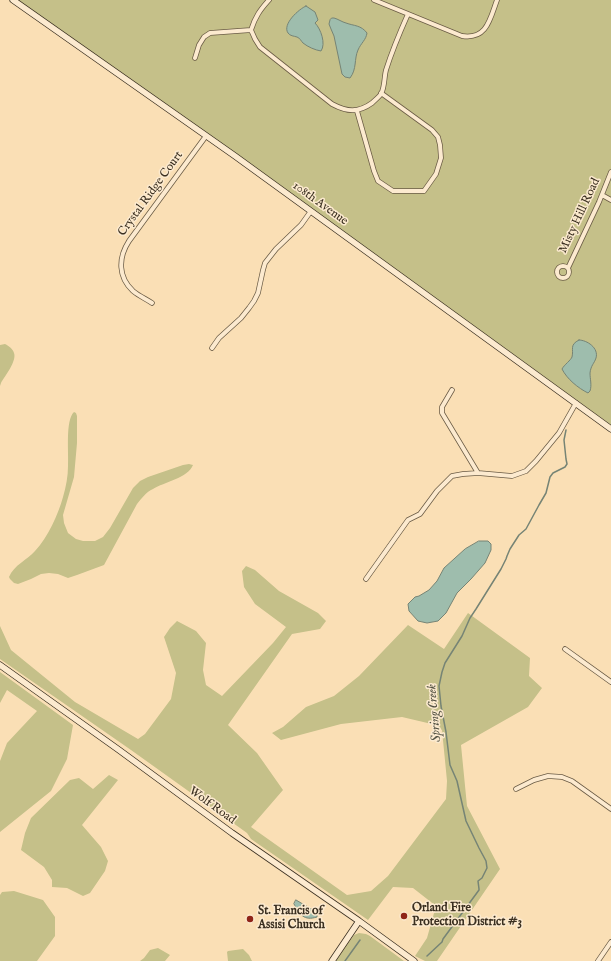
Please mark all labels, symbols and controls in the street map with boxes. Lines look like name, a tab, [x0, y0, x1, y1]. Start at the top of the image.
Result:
street label: Crystal Ridge Court	[115, 149, 187, 239]
street label: Misty Hill Road	[556, 176, 604, 256]
street label: 108th Avenue	[290, 179, 350, 229]
water label: Spring Creek	[425, 683, 445, 743]
street label: Wolf Road	[186, 784, 238, 828]
place label: Orland Fire Protection District #3	[412, 902, 522, 930]
place label: St. Francis of Assisi Church	[258, 905, 325, 933]
marker: Orland Fire Protection District #3	[399, 911, 409, 921]
marker: St. Francis of Assisi Church	[245, 914, 255, 924]

